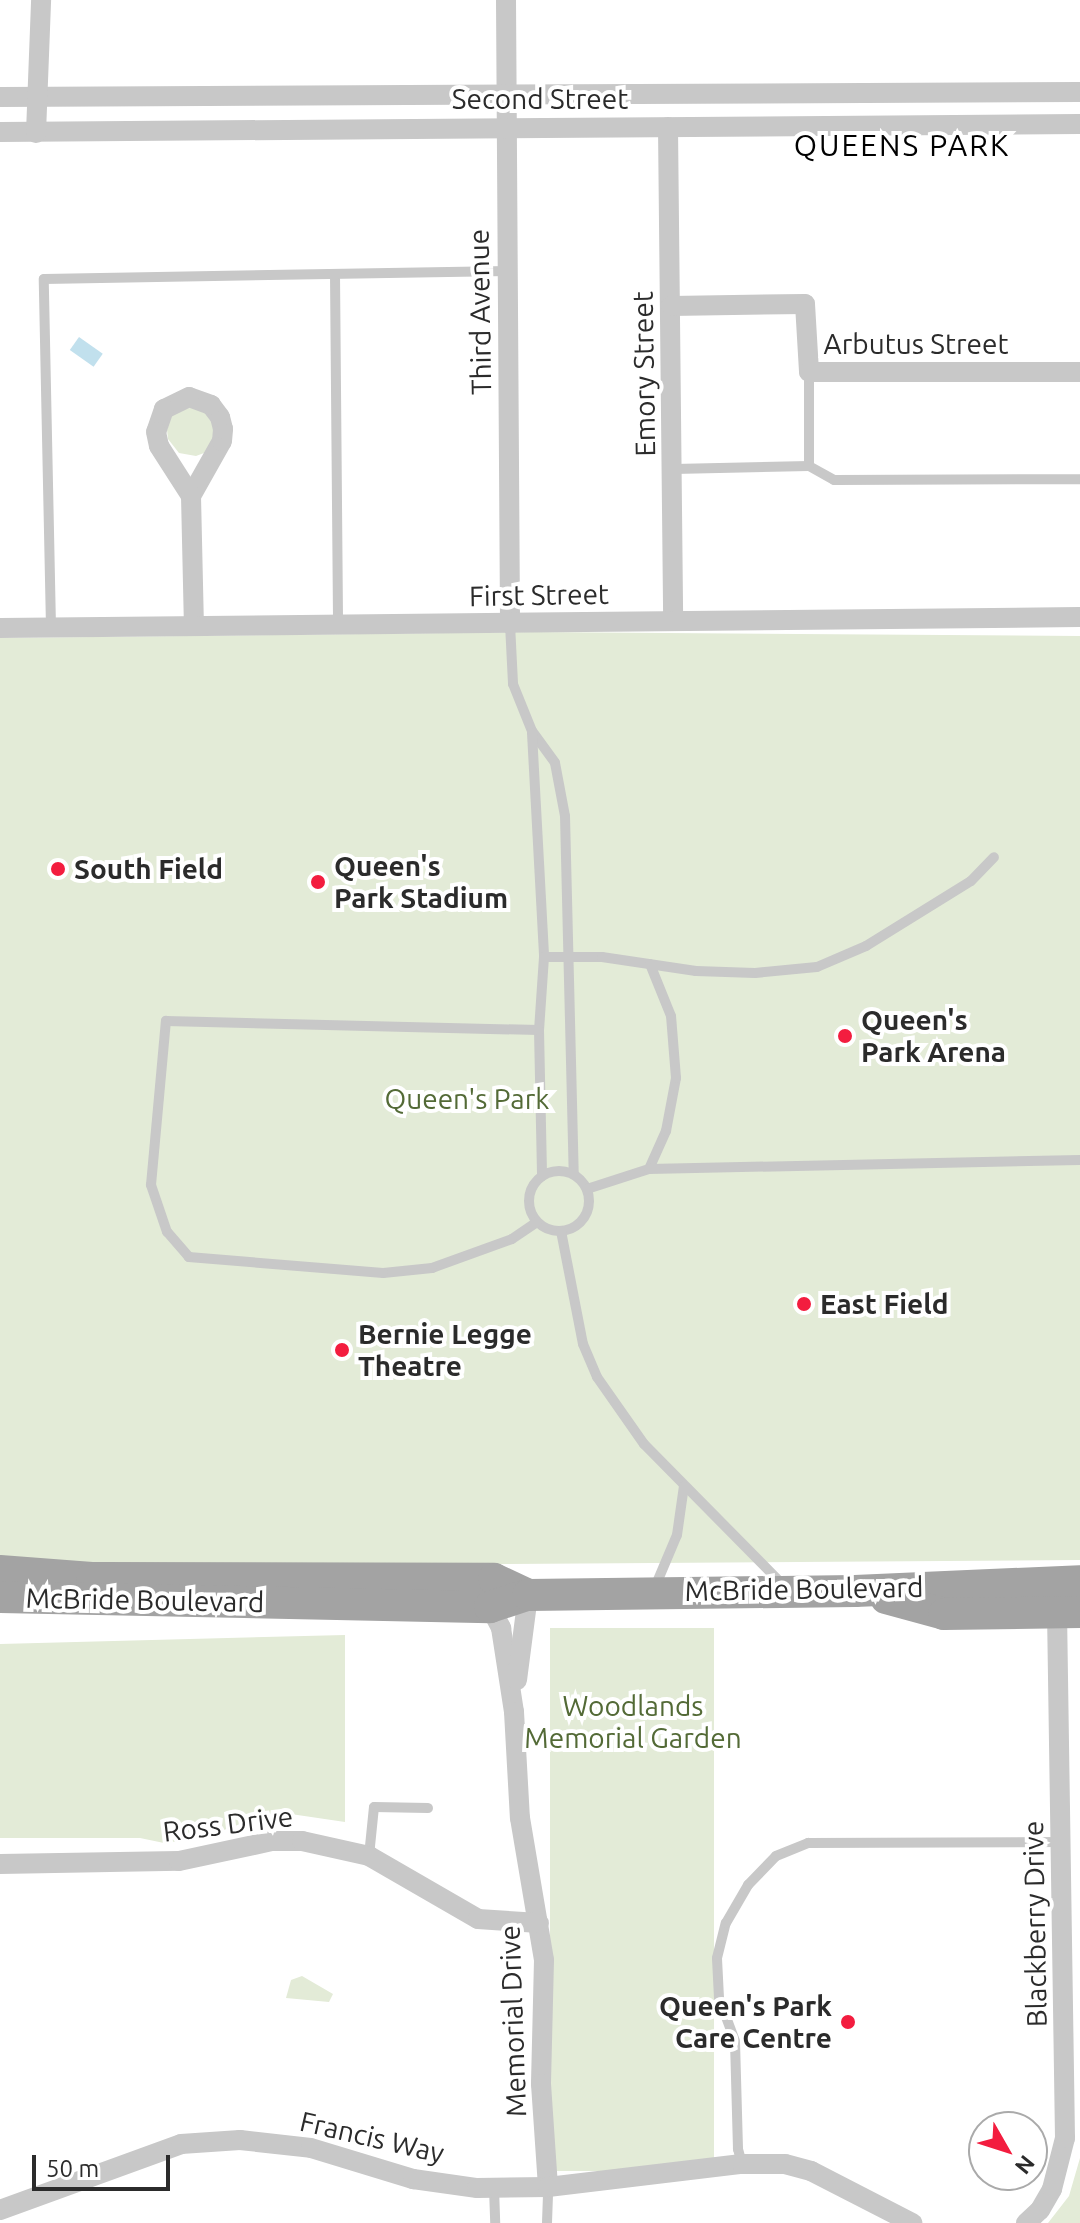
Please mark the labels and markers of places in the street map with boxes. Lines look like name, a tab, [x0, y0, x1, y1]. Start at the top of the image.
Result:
place label: Queen's Park Stadium	[334, 849, 508, 915]
place label: South Field	[74, 852, 223, 886]
marker: South Field	[49, 860, 67, 878]
marker: Queen's Park Stadium	[309, 873, 327, 891]
place label: Queen's Park Arena	[861, 1003, 1006, 1069]
marker: Queen's Park Arena	[836, 1027, 854, 1045]
place label: East Field	[820, 1287, 948, 1321]
marker: East Field	[795, 1295, 813, 1313]
place label: Bernie Legge Theatre	[358, 1317, 532, 1383]
marker: Bernie Legge Theatre	[333, 1341, 351, 1359]
place label: Queen's Park Care Centre	[659, 1989, 832, 2055]
marker: Queen's Park Care Centre	[839, 2013, 857, 2031]

